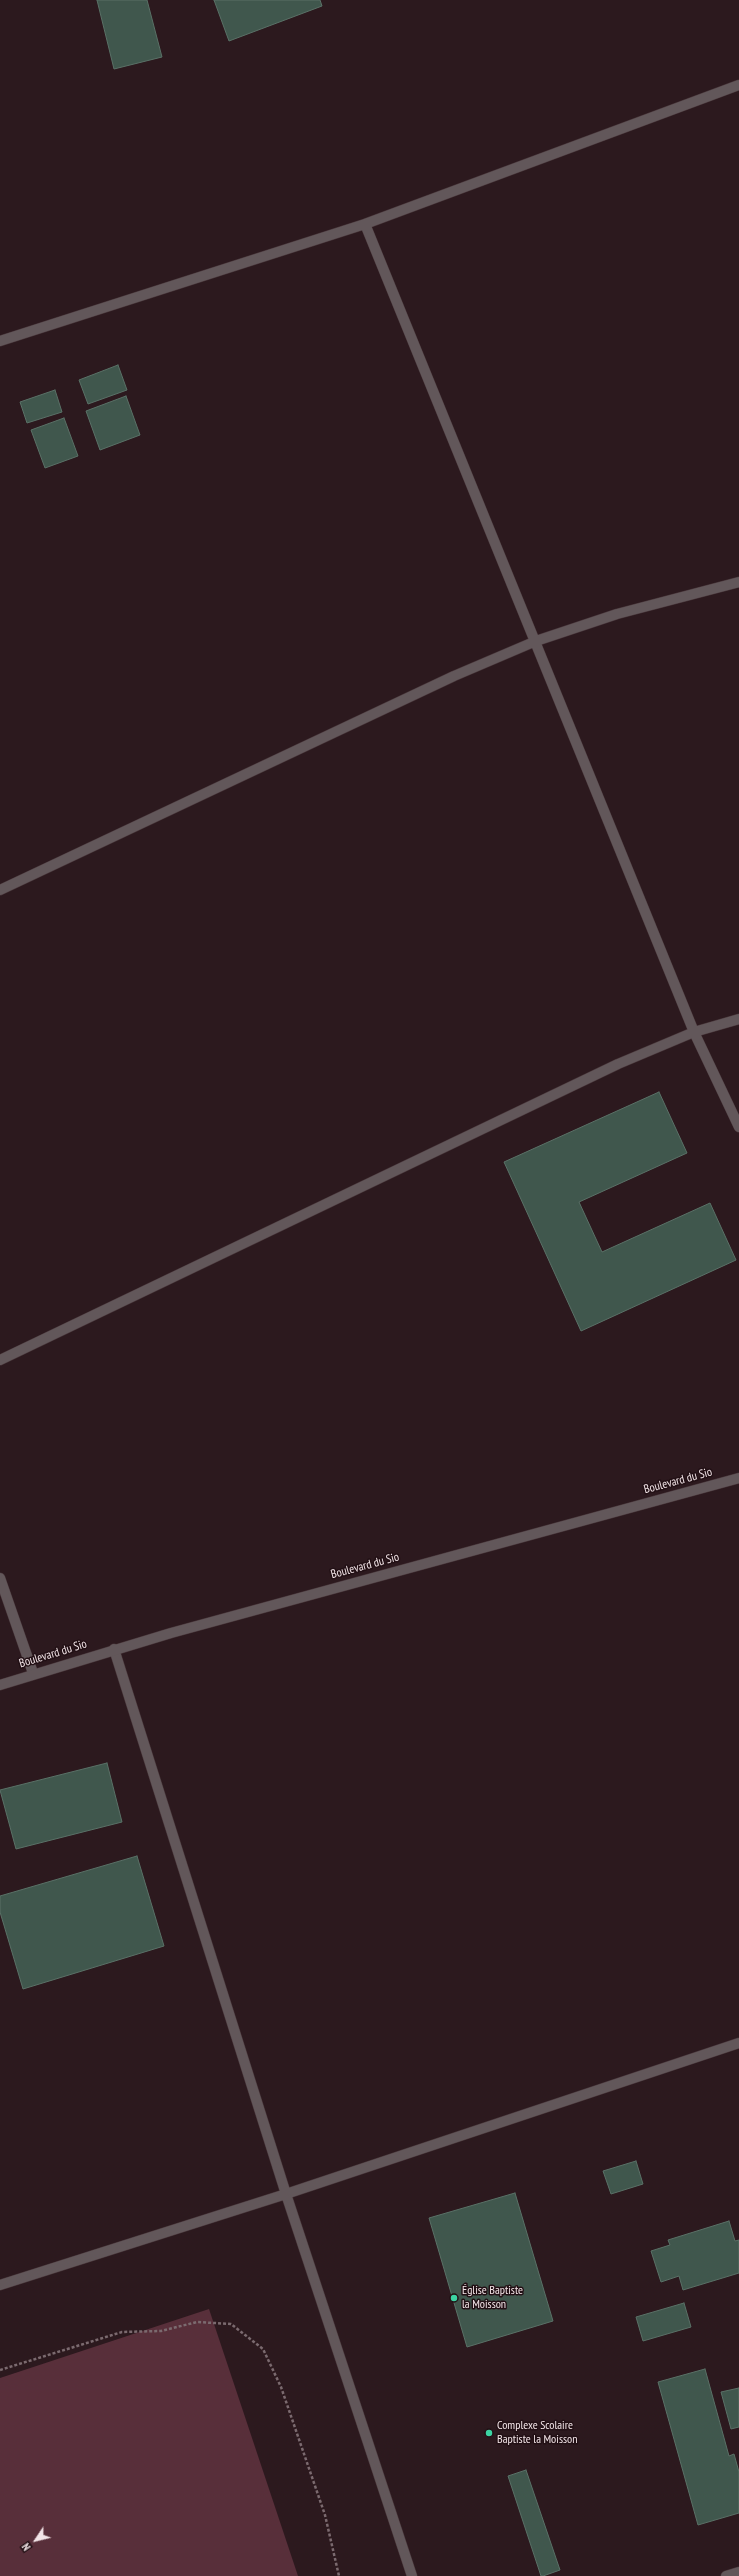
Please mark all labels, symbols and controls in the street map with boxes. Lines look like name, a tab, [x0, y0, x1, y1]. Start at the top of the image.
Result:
street label: Boulevard du Sio	[642, 1465, 714, 1497]
street label: Boulevard du Sio	[329, 1550, 401, 1582]
street label: Boulevard du Sio	[17, 1637, 89, 1671]
place label: Église Baptiste la Moisson	[462, 2284, 523, 2312]
marker: Église Baptiste la Moisson	[449, 2293, 459, 2303]
place label: Complexe Scolaire Baptiste la Moisson	[497, 2419, 577, 2447]
marker: Complexe Scolaire Baptiste la Moisson	[484, 2428, 494, 2438]
north arrow	[16, 2520, 56, 2560]
text: N	[19, 2540, 34, 2553]

